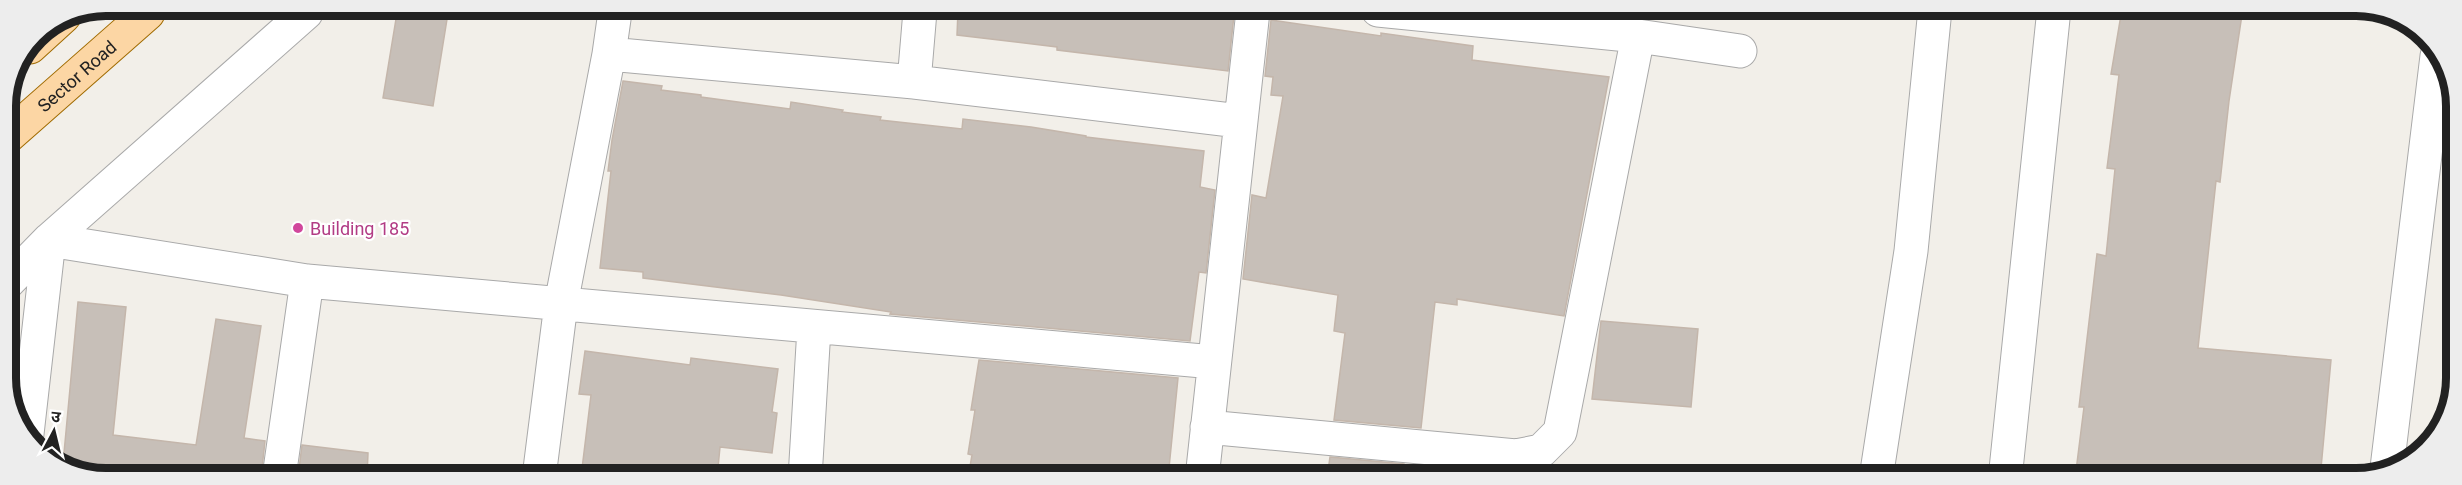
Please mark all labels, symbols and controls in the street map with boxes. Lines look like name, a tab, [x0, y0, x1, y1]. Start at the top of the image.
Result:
street label: Sector Road	[33, 36, 120, 116]
place label: Building 185	[310, 218, 409, 239]
marker: Building 185	[291, 221, 305, 235]
north arrow	[24, 401, 84, 461]
text: उ	[50, 407, 62, 427]

